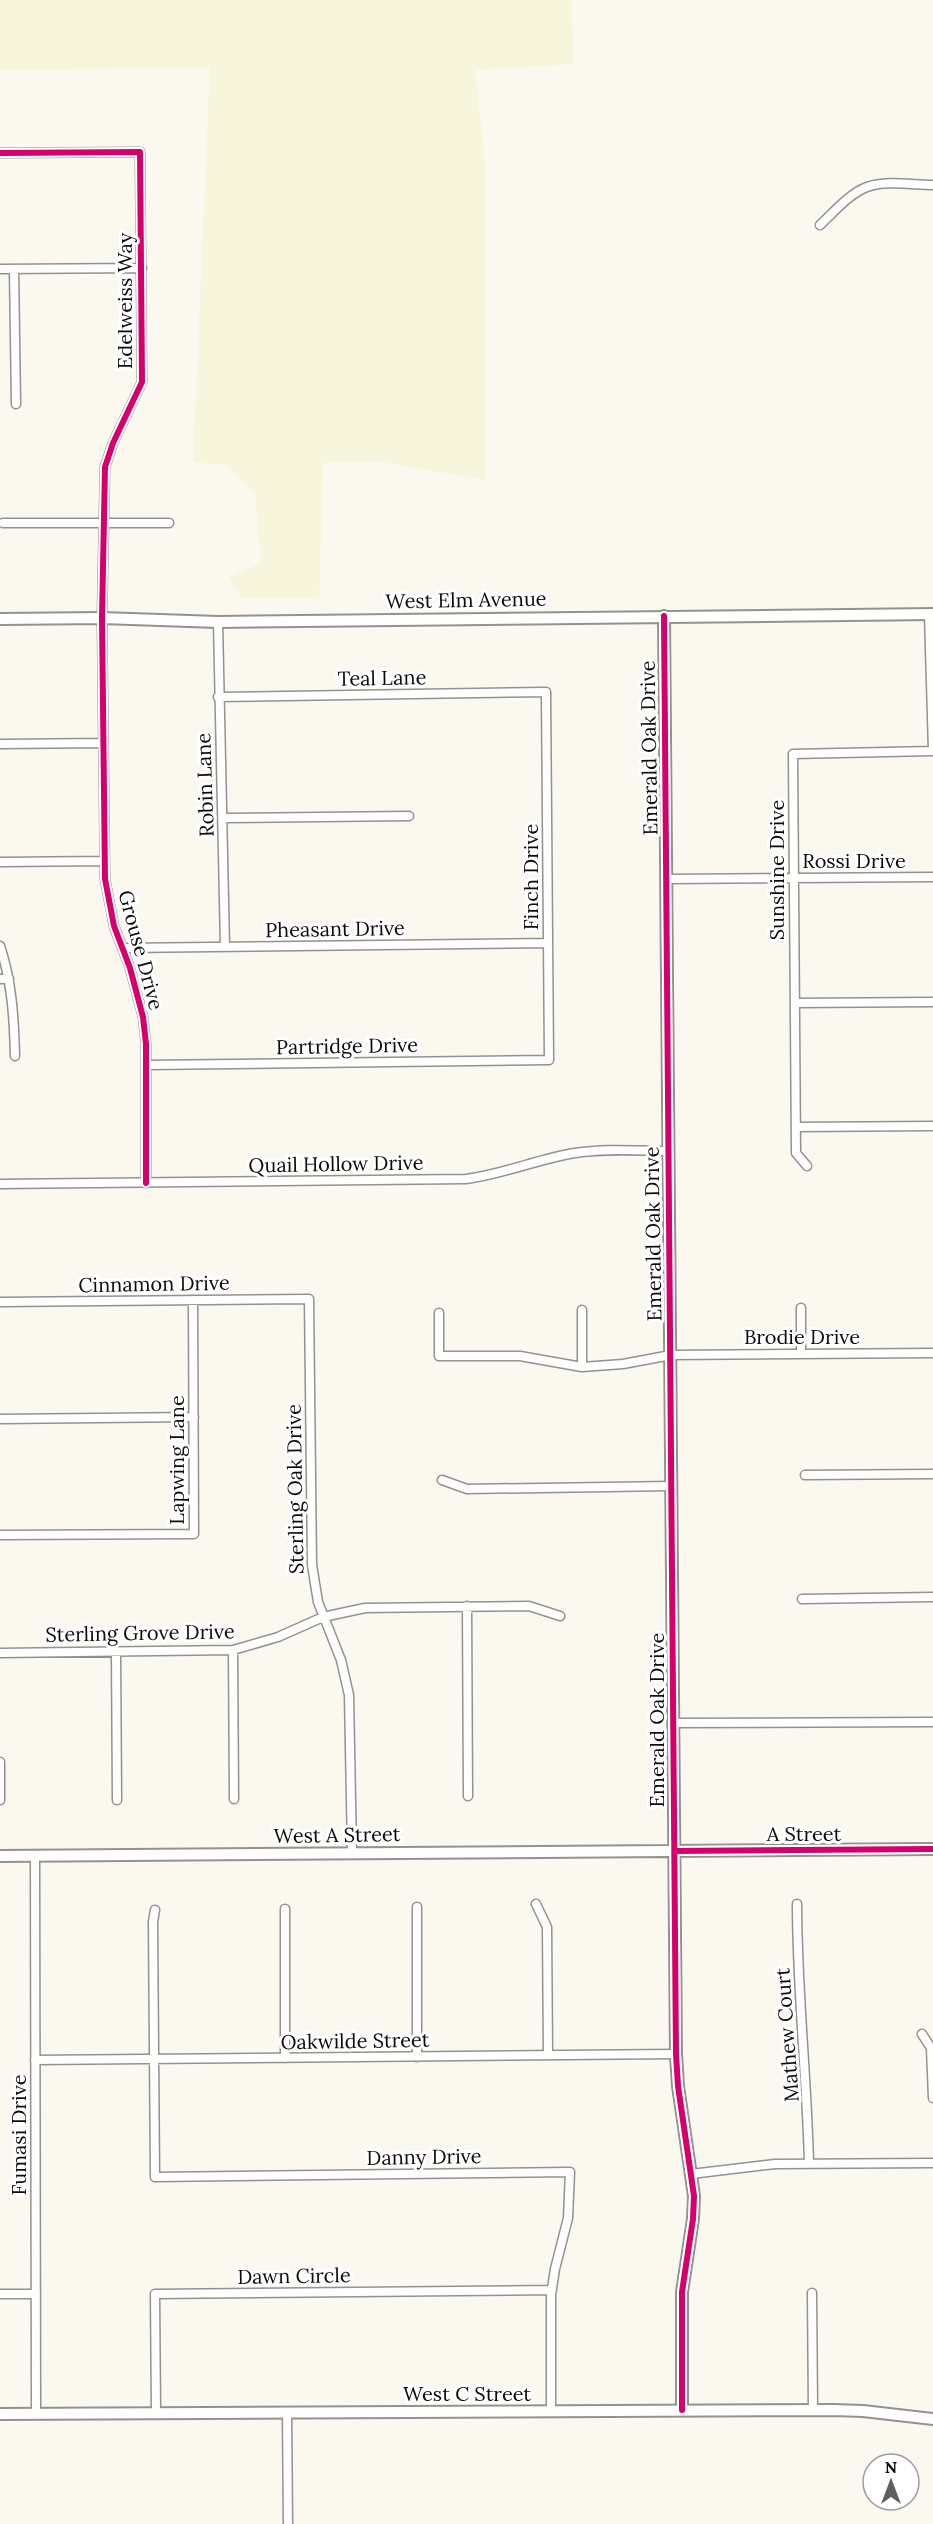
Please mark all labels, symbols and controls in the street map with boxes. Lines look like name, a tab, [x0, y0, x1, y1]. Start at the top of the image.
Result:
street label: Edelweiss Way	[112, 232, 137, 369]
street label: West Elm Avenue	[385, 586, 547, 613]
street label: Emerald Oak Drive	[634, 660, 663, 836]
street label: Teal Lane	[337, 664, 427, 691]
street label: Robin Lane	[190, 732, 219, 837]
street label: Sunshine Drive	[764, 800, 789, 940]
street label: Finch Drive	[518, 824, 543, 930]
street label: Rossi Drive	[802, 848, 906, 873]
street label: Grouse Drive	[114, 887, 169, 1013]
street label: Pheasant Drive	[265, 915, 405, 942]
street label: Partridge Drive	[276, 1032, 418, 1059]
street label: Emerald Oak Drive	[638, 1146, 667, 1322]
street label: Quail Hollow Drive	[248, 1149, 424, 1178]
street label: Cinnamon Drive	[78, 1270, 230, 1297]
street label: Brodie Drive	[744, 1324, 860, 1349]
street label: Lapwing Lane	[164, 1395, 189, 1525]
street label: Sterling Oak Drive	[281, 1404, 308, 1574]
street label: Sterling Grove Drive	[45, 1618, 235, 1647]
street label: Emerald Oak Drive	[644, 1632, 669, 1807]
street label: West A Street	[273, 1821, 401, 1848]
street label: A Street	[766, 1821, 841, 1846]
street label: Mathew Court	[769, 1967, 804, 2103]
street label: Oakwilde Street	[280, 2027, 430, 2054]
street label: Fumasi Drive	[6, 2074, 31, 2196]
street label: Danny Drive	[366, 2143, 482, 2170]
street label: Dawn Circle	[237, 2262, 351, 2289]
street label: West C Street	[403, 2381, 531, 2406]
north arrow	[861, 2452, 921, 2512]
text: N	[885, 2457, 897, 2477]

